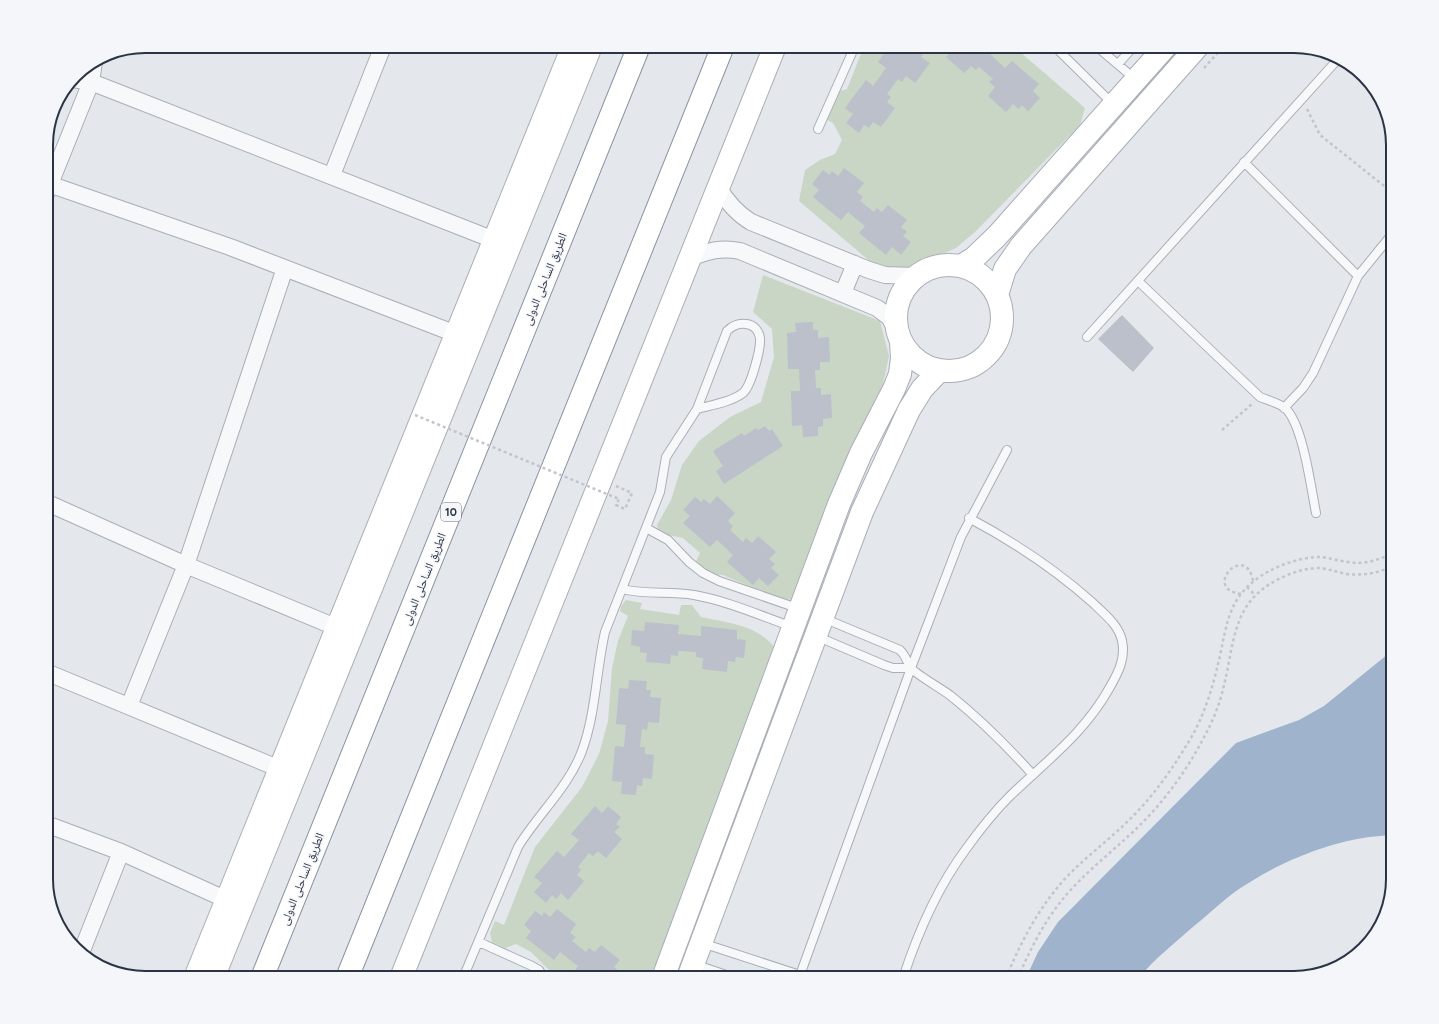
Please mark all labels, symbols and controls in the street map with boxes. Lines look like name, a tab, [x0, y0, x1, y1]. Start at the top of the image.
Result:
street label: الطريق الساحلى الدولى	[520, 231, 570, 327]
road number: 10	[441, 503, 461, 521]
street label: الطريق الساحلى الدولى	[399, 531, 449, 627]
street label: الطريق الساحلى الدولى	[277, 831, 327, 927]

